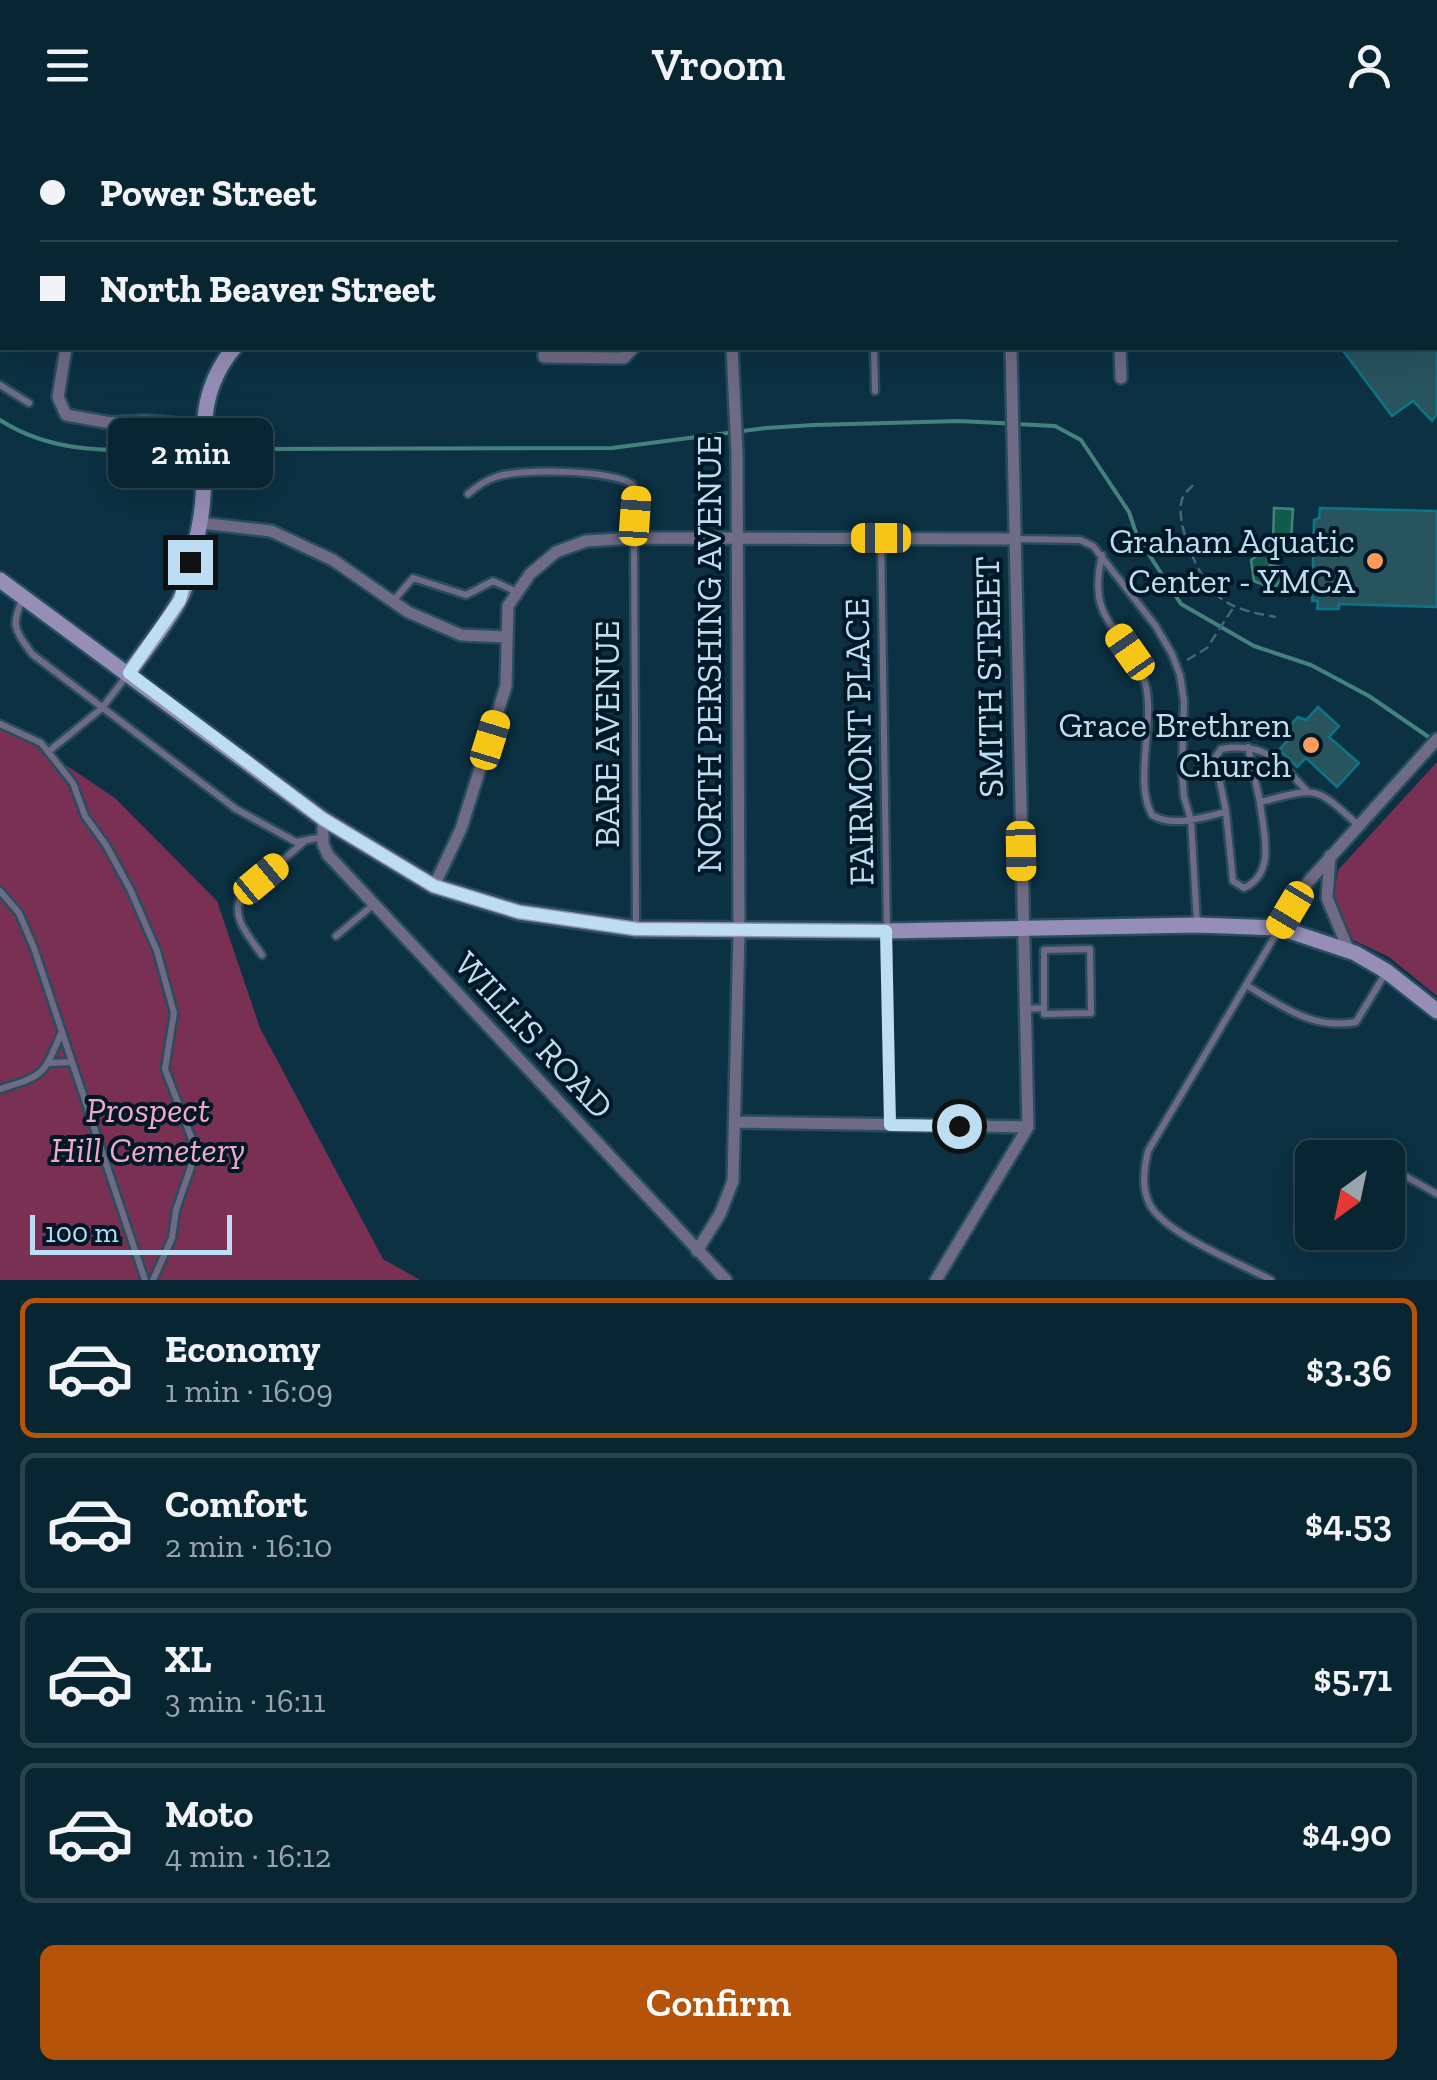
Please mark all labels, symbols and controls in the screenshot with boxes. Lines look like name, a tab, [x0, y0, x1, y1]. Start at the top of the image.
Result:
icon: menu	[40, 38, 95, 93]
text: Vroom	[652, 38, 785, 92]
icon: person	[1342, 38, 1397, 93]
text: Power Street	[100, 170, 316, 216]
text: North Beaver Street	[100, 266, 435, 312]
callout: 2 min	[108, 417, 272, 487]
text: 2 min	[151, 434, 230, 472]
street label: NORTH PERSHING AVENUE	[688, 435, 730, 873]
car	[618, 485, 652, 547]
place label: Graham Aquatic Center - YMCA	[1109, 520, 1355, 602]
car	[851, 523, 911, 553]
route end	[168, 540, 213, 585]
marker: Graham Aquatic Center - YMCA	[1364, 550, 1386, 572]
street label: SMITH STREET	[966, 556, 1012, 798]
street label: FAIRMONT PLACE	[835, 598, 883, 886]
car	[1101, 619, 1159, 685]
street label: BARE AVENUE	[586, 620, 628, 848]
place label: Grace Brethren Church	[1059, 704, 1291, 786]
car	[467, 707, 513, 773]
marker: Grace Brethren Church	[1300, 734, 1322, 756]
car	[1005, 821, 1037, 881]
car	[228, 848, 294, 910]
car	[1262, 877, 1318, 943]
street label: WILLIS ROAD	[446, 943, 622, 1127]
park label: Prospect Hill Cemetery	[51, 1089, 245, 1171]
route start	[937, 1104, 982, 1149]
north arrow	[1295, 1140, 1405, 1250]
map controls	[1295, 1140, 1405, 1250]
scale bar	[30, 1210, 232, 1254]
text: 100 m	[45, 1216, 119, 1249]
icon: car	[45, 1323, 135, 1413]
text: Economy	[165, 1326, 320, 1372]
text: $3.36	[1306, 1345, 1392, 1391]
text: 1 min · 16:09	[165, 1372, 333, 1410]
icon: car	[45, 1478, 135, 1568]
text: Comfort	[165, 1481, 307, 1527]
text: $4.53	[1305, 1500, 1392, 1546]
text: 2 min · 16:10	[165, 1527, 332, 1565]
icon: car	[45, 1633, 135, 1723]
text: XL	[165, 1636, 212, 1682]
text: $5.71	[1313, 1655, 1392, 1701]
text: 3 min · 16:11	[165, 1682, 325, 1720]
icon: car	[45, 1788, 135, 1878]
text: Moto	[165, 1791, 253, 1837]
text: $4.90	[1302, 1810, 1392, 1856]
text: 4 min · 16:12	[165, 1837, 331, 1875]
button: Confirm	[40, 1945, 1397, 2060]

